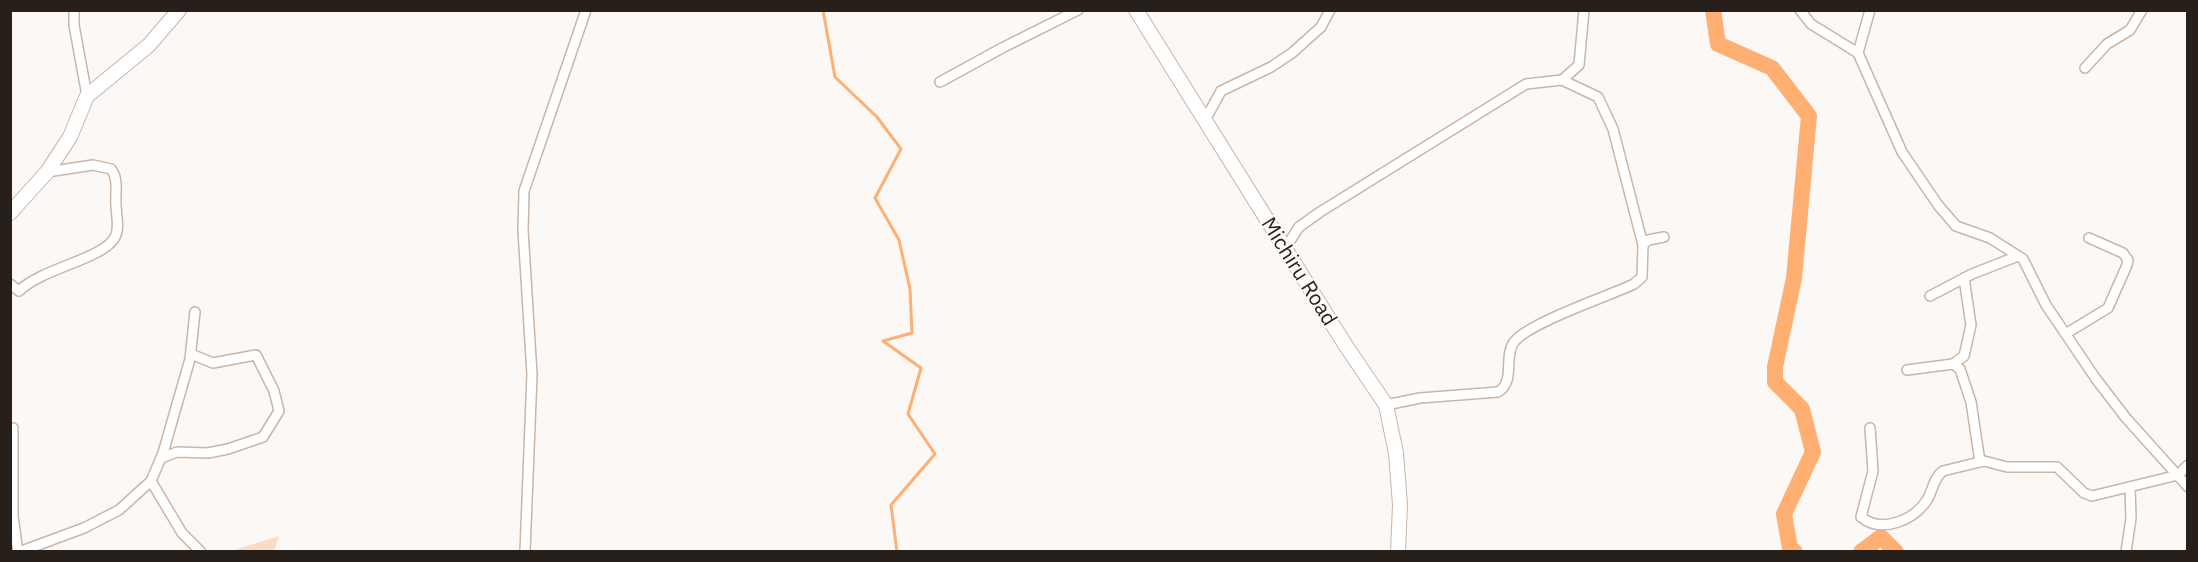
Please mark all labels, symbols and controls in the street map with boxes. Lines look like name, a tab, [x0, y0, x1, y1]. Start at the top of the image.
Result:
street label: Michiru Road	[1256, 211, 1344, 331]

